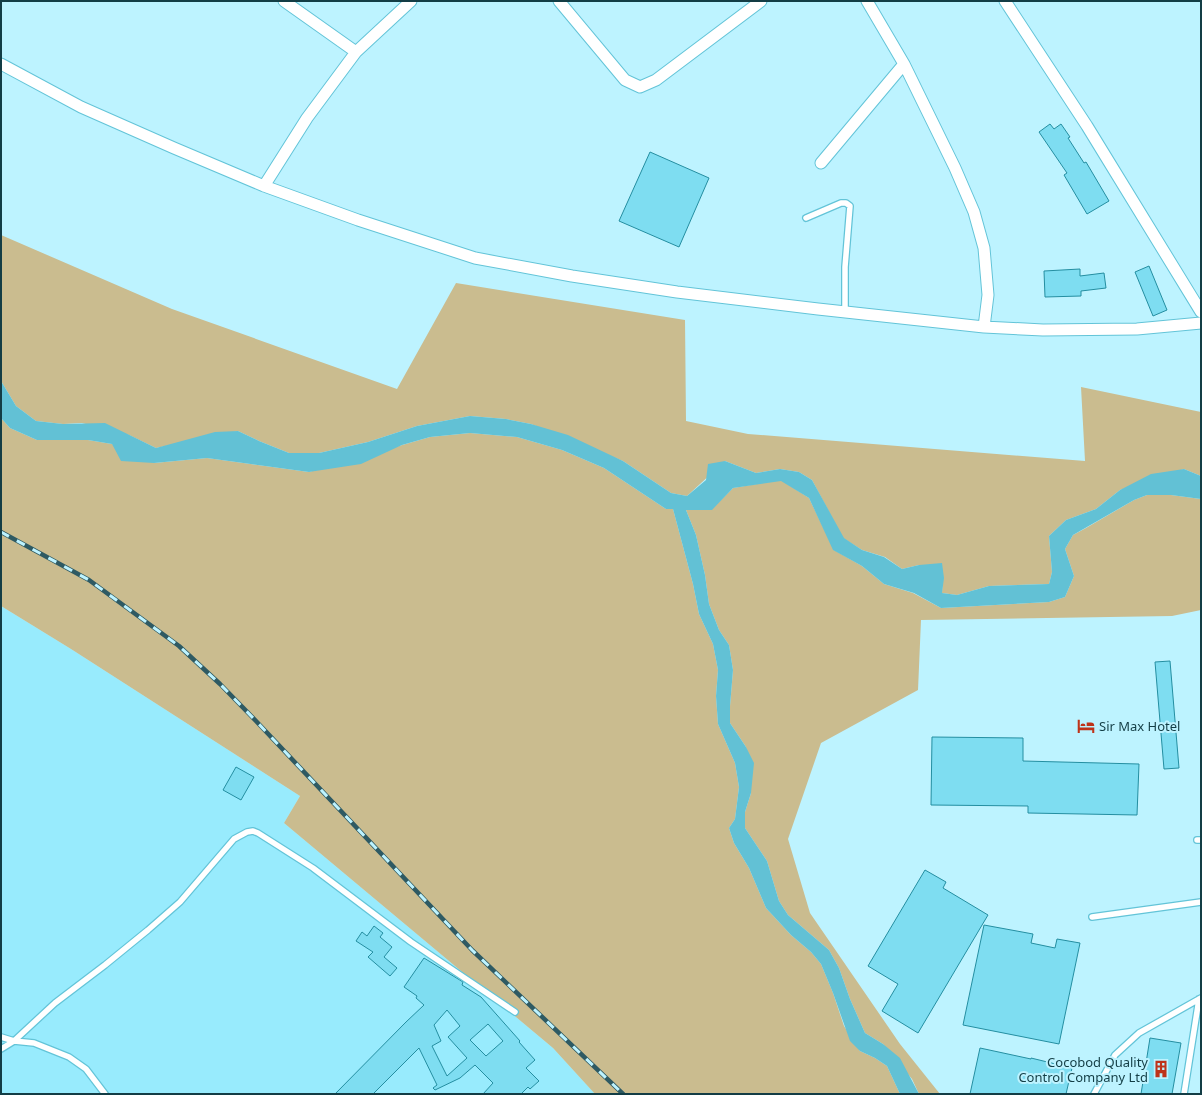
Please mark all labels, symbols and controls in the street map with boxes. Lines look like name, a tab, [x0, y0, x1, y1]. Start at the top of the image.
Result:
hotel icon: Sir Max Hotel	[1076, 716, 1096, 736]
place label: Sir Max Hotel	[1099, 717, 1180, 735]
place label: Cocobod Quality Control Company Ltd	[1018, 1053, 1148, 1086]
building icon: Cocobod Quality Control Company Ltd	[1151, 1059, 1171, 1079]

